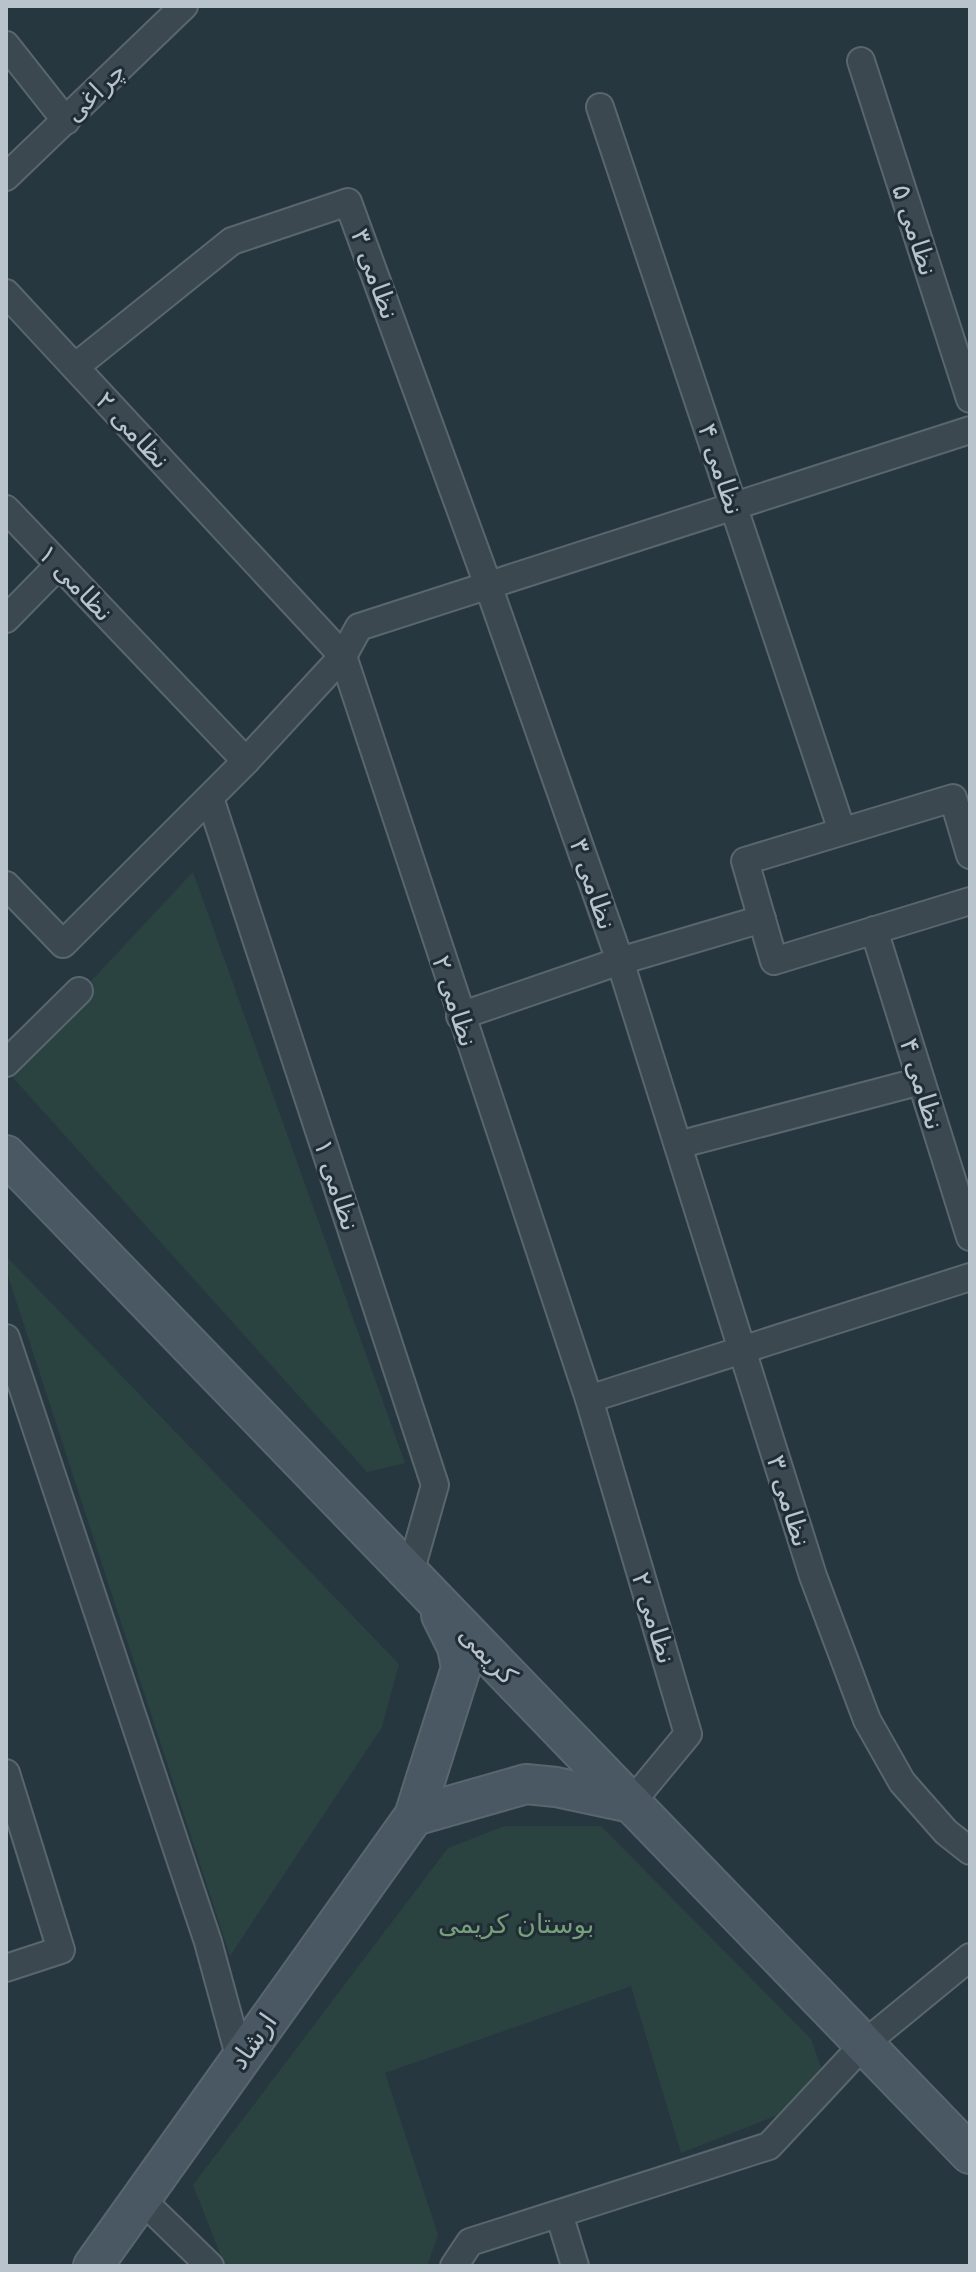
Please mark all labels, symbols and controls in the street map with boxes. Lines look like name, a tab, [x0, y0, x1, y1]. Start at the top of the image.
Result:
street label: چراغی	[58, 56, 132, 129]
street label: نظامی ۵	[886, 181, 944, 279]
street label: نظامی ۳	[345, 225, 405, 323]
street label: نظامی ۲	[90, 385, 176, 475]
street label: نظامی ۴	[692, 420, 750, 518]
street label: نظامی ۱	[32, 539, 120, 627]
street label: نظامی ۳	[563, 835, 623, 933]
street label: نظامی ۲	[426, 952, 484, 1050]
street label: نظامی ۴	[894, 1035, 950, 1133]
street label: نظامی ۱	[308, 1136, 366, 1234]
street label: نظامی ۳	[761, 1452, 817, 1550]
street label: نظامی ۲	[626, 1569, 682, 1667]
street label: کریمی	[452, 1619, 524, 1692]
park label: بوستان کریمی	[438, 1909, 594, 1940]
street label: ارشاد	[223, 2007, 283, 2075]

